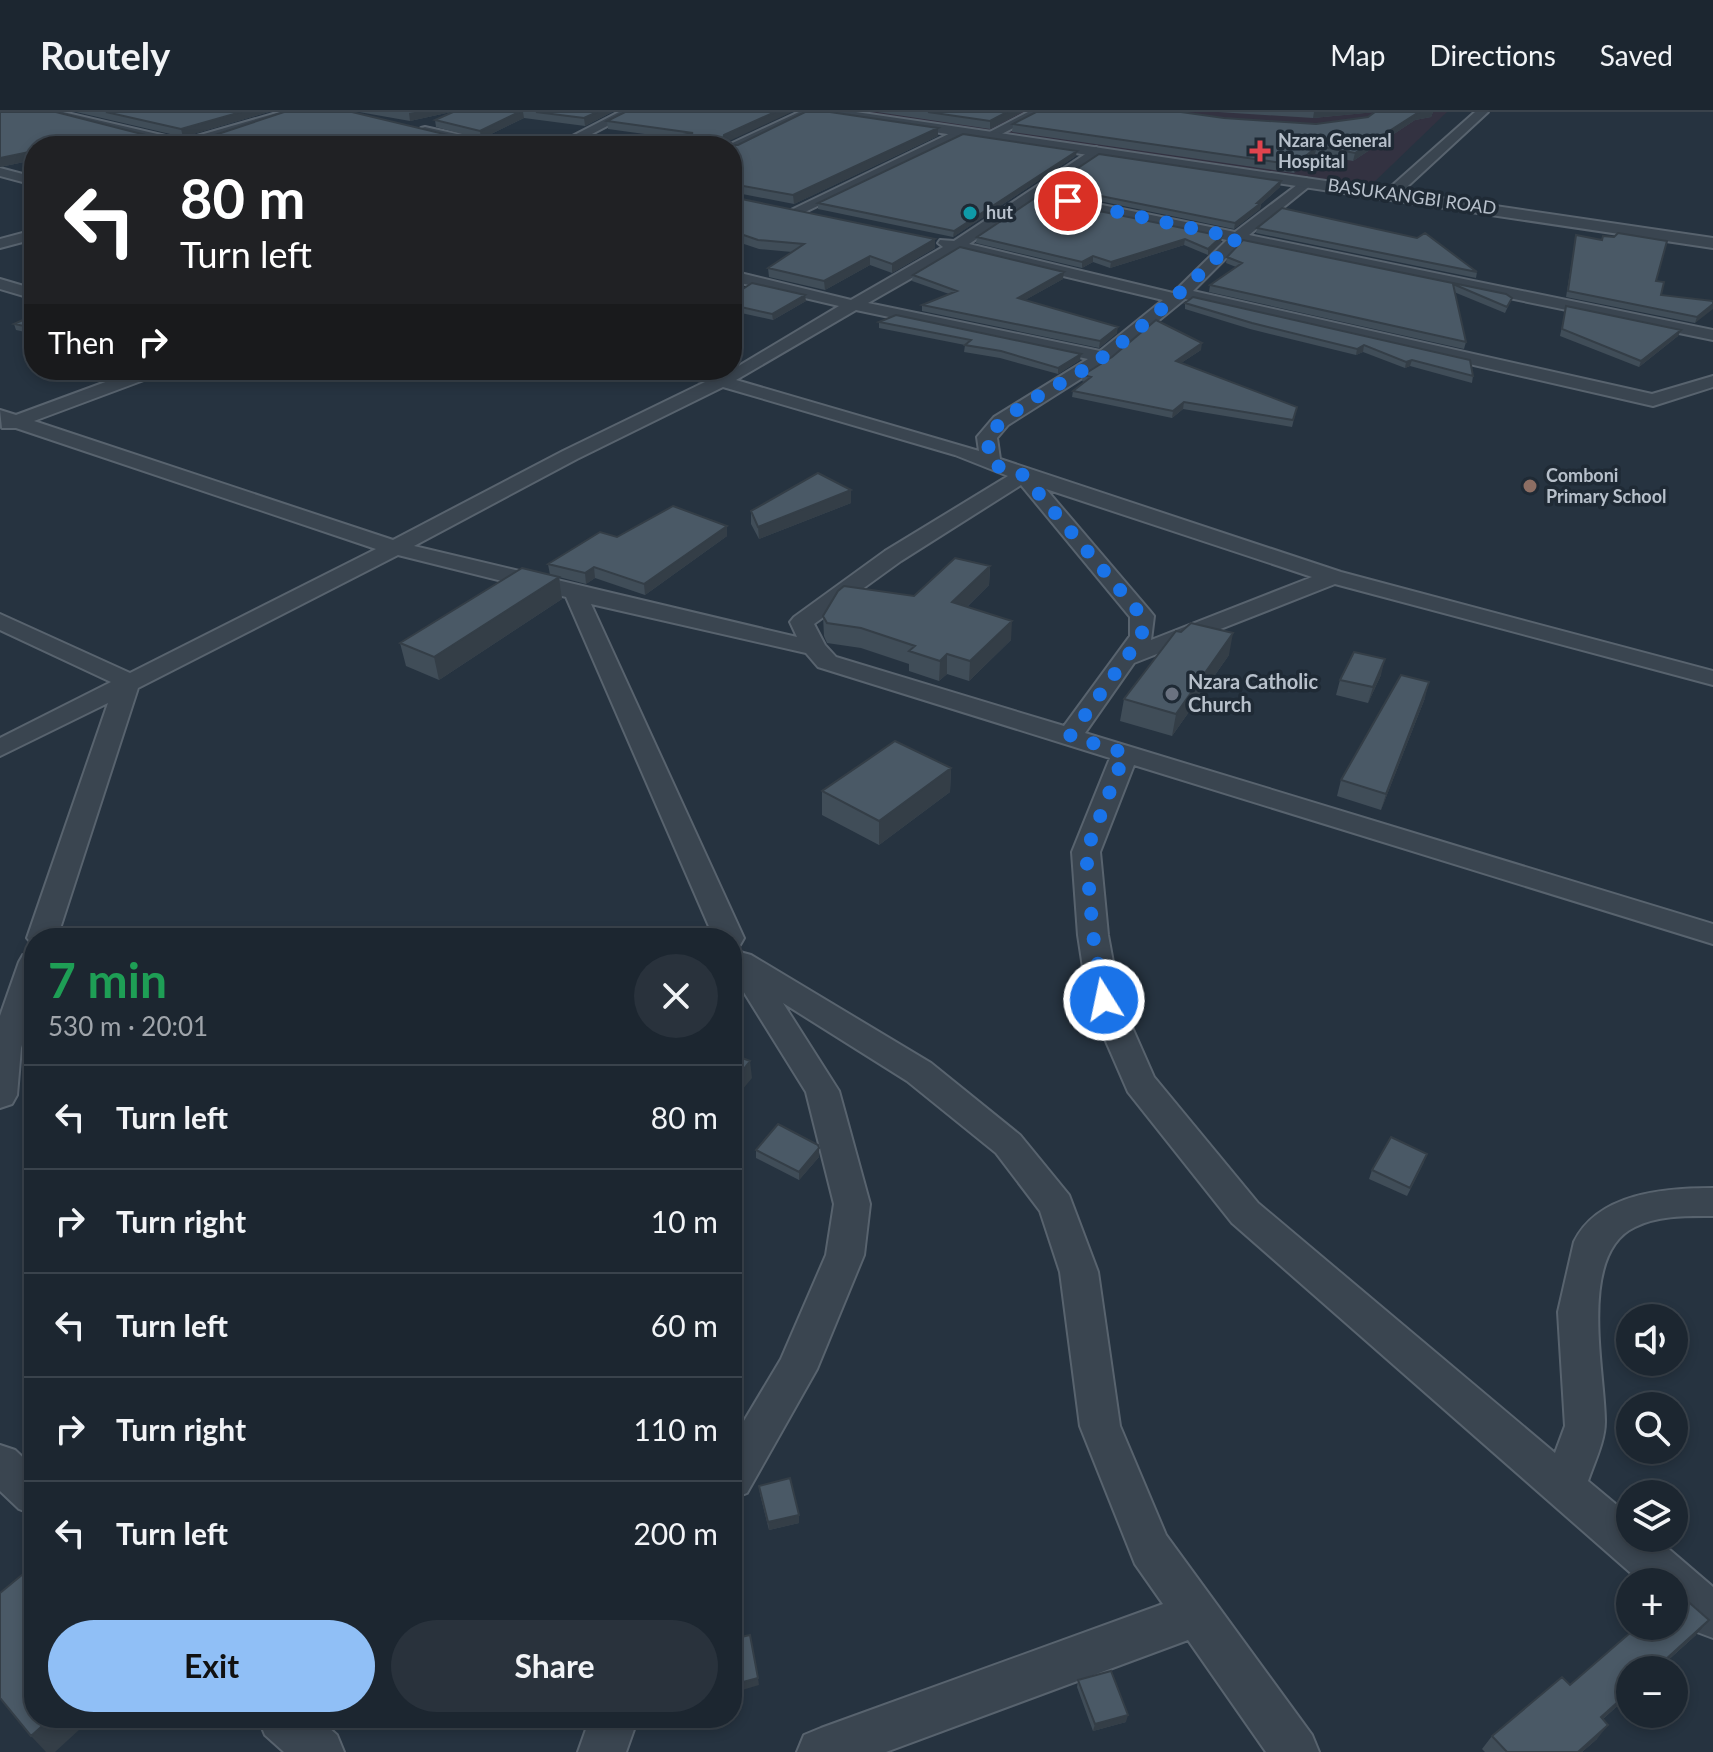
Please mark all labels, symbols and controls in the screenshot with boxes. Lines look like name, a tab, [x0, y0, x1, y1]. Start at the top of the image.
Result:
text: Routely	[40, 32, 170, 78]
text: Map	[1330, 38, 1385, 72]
text: Directions	[1429, 38, 1556, 72]
text: Saved	[1600, 38, 1673, 72]
place label: Nzara General Hospital	[1278, 129, 1392, 172]
marker: Nzara General Hospital	[1249, 140, 1271, 162]
text: 80 m	[180, 164, 305, 231]
pin	[1034, 167, 1102, 235]
icon: left	[48, 168, 152, 272]
street label: BASUKANGBI ROAD	[1326, 173, 1498, 219]
icon: arrive	[1046, 179, 1090, 223]
place label: hut	[986, 201, 1013, 223]
marker: hut	[961, 204, 979, 222]
text: Turn left	[180, 232, 312, 276]
icon: right	[131, 320, 175, 364]
text: Then	[48, 324, 115, 360]
place label: Comboni Primary School	[1546, 464, 1666, 507]
marker: Comboni Primary School	[1521, 477, 1539, 495]
place label: Nzara Catholic Church	[1188, 669, 1318, 716]
marker: Nzara Catholic Church	[1163, 685, 1181, 703]
text: 7 min	[48, 951, 167, 1008]
button: close	[634, 954, 718, 1038]
position arrow	[1062, 958, 1146, 1042]
text: 530 m · 20:01	[48, 1010, 208, 1042]
icon: left	[48, 1095, 92, 1139]
text: Turn left	[116, 1099, 228, 1135]
text: 80 m	[651, 1099, 718, 1135]
icon: right	[48, 1199, 92, 1243]
text: Turn right	[116, 1203, 246, 1239]
text: 10 m	[651, 1203, 718, 1239]
icon: left	[48, 1303, 92, 1347]
map controls	[1616, 1304, 1688, 1728]
button: sound	[1616, 1304, 1688, 1376]
text: Turn left	[116, 1307, 228, 1343]
text: 60 m	[651, 1307, 718, 1343]
button: search	[1616, 1392, 1688, 1464]
icon: right	[48, 1407, 92, 1451]
text: Turn right	[116, 1411, 246, 1447]
text: 110 m	[633, 1411, 718, 1447]
button: layers	[1616, 1480, 1688, 1552]
icon: left	[48, 1511, 92, 1555]
text: Turn left	[116, 1515, 228, 1551]
text: 200 m	[633, 1515, 718, 1551]
button: +	[1616, 1568, 1688, 1640]
button: Exit	[48, 1620, 375, 1712]
button: Share	[391, 1620, 718, 1712]
button: −	[1616, 1656, 1688, 1728]

